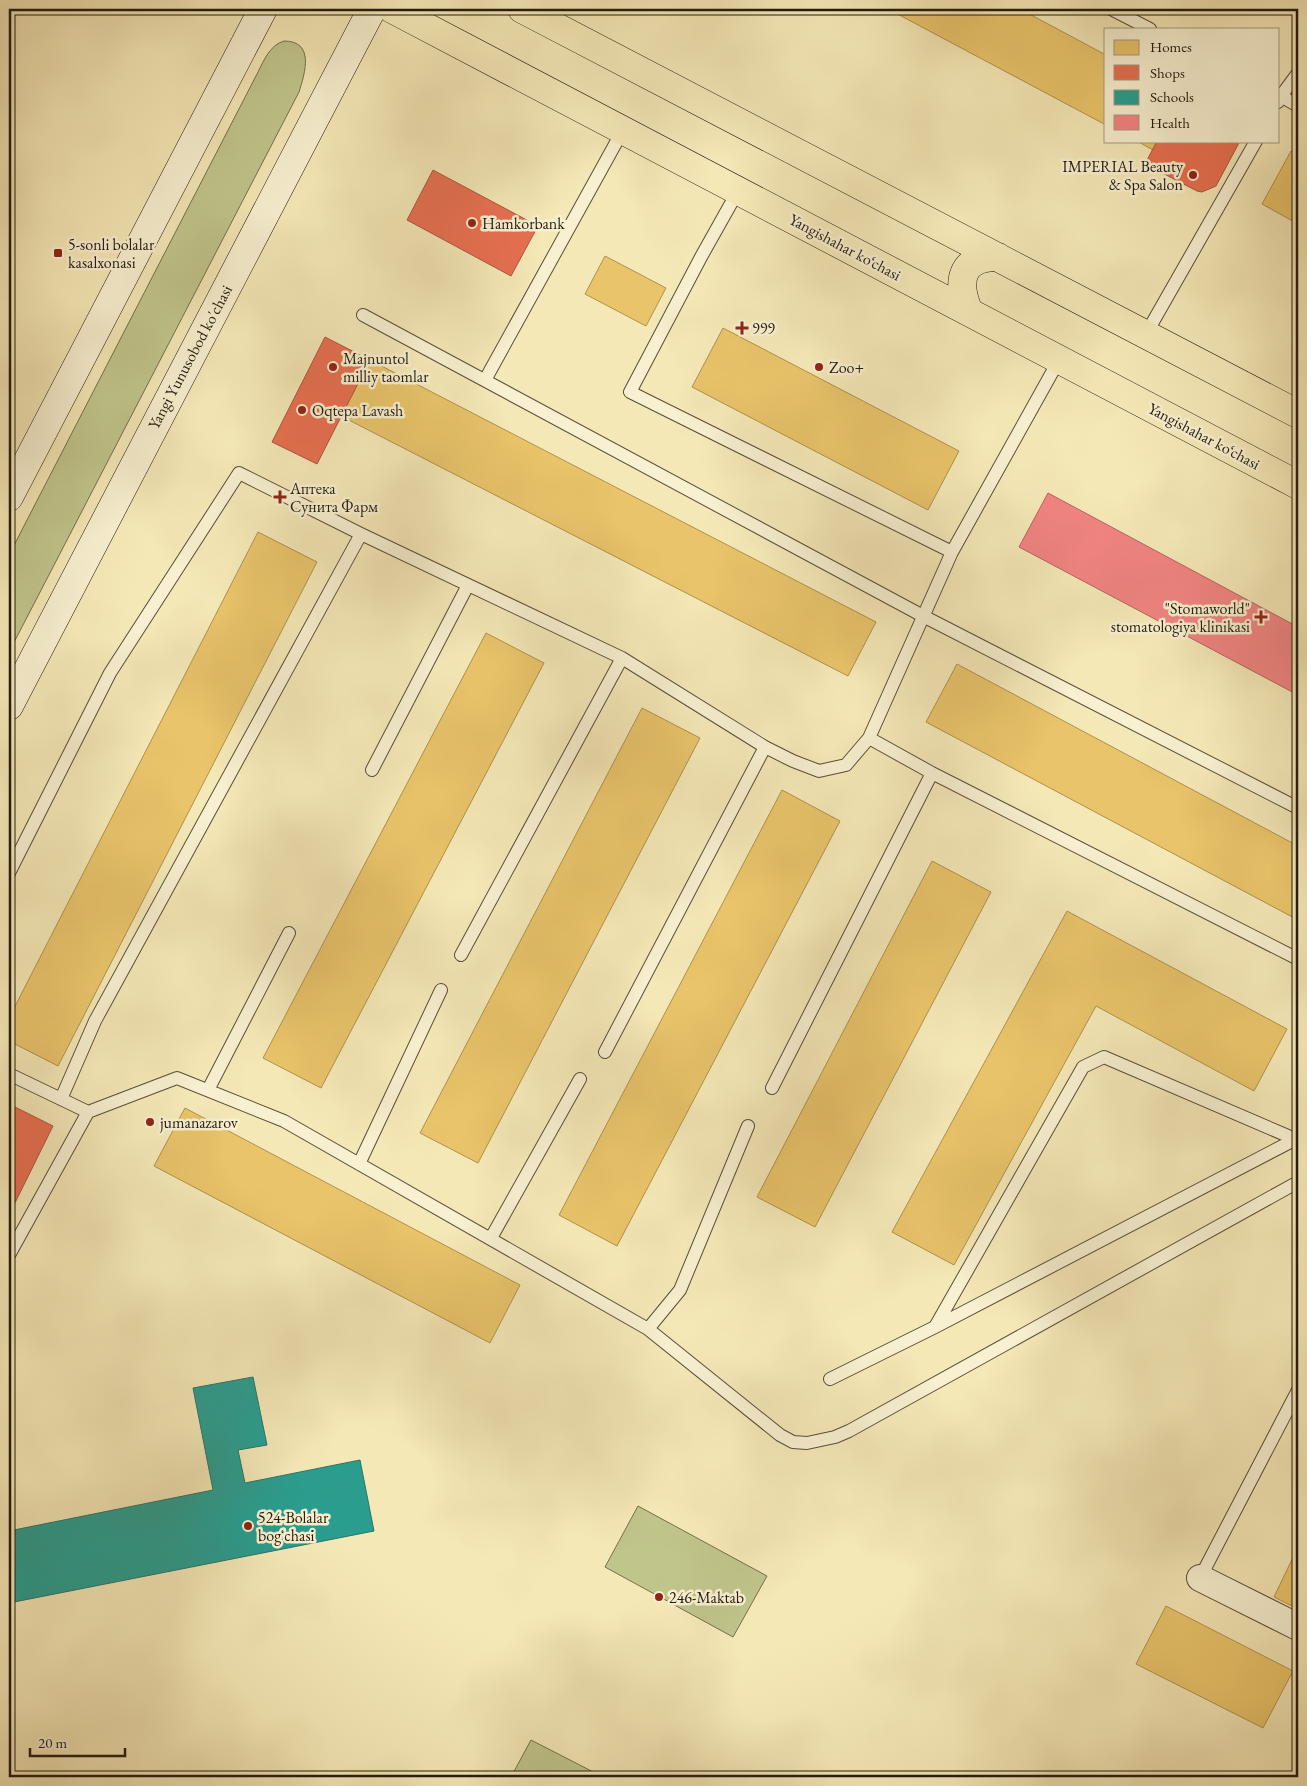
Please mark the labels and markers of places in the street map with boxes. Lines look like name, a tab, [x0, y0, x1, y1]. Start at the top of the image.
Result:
place label: IMPERIAL Beauty & Spa Salon	[1062, 156, 1184, 195]
marker: IMPERIAL Beauty & Spa Salon	[1187, 169, 1199, 181]
place label: Hamkorbank	[482, 213, 565, 234]
marker: Hamkorbank	[466, 217, 478, 229]
place label: 5-sonli bolalar kasalxonasi	[68, 234, 155, 273]
marker: 5-sonli bolalar kasalxonasi	[52, 247, 64, 259]
place label: 999	[752, 318, 775, 339]
marker: 999	[736, 322, 748, 334]
place label: Majnuntol milliy taomlar	[343, 348, 429, 387]
place label: Zoo+	[829, 357, 864, 378]
marker: Majnuntol milliy taomlar	[327, 361, 339, 373]
marker: Zoo+	[813, 361, 825, 373]
place label: Oqtepa Lavash	[312, 400, 403, 421]
marker: Oqtepa Lavash	[296, 404, 308, 416]
place label: Аптека Сунита Фарм	[289, 478, 378, 517]
marker: Аптека Сунита Фарм	[274, 491, 286, 503]
place label: "Stomaworld" stomatologiya klinikasi	[1111, 598, 1250, 637]
marker: "Stomaworld" stomatologiya klinikasi	[1254, 610, 1268, 624]
place label: jumanazarov	[159, 1112, 239, 1133]
marker: jumanazarov	[144, 1116, 156, 1128]
place label: 524-Bolalar bogʻchasi	[258, 1507, 329, 1546]
marker: 524-Bolalar bogʻchasi	[242, 1520, 254, 1532]
place label: 246-Maktab	[669, 1587, 744, 1608]
marker: 246-Maktab	[653, 1591, 665, 1603]

